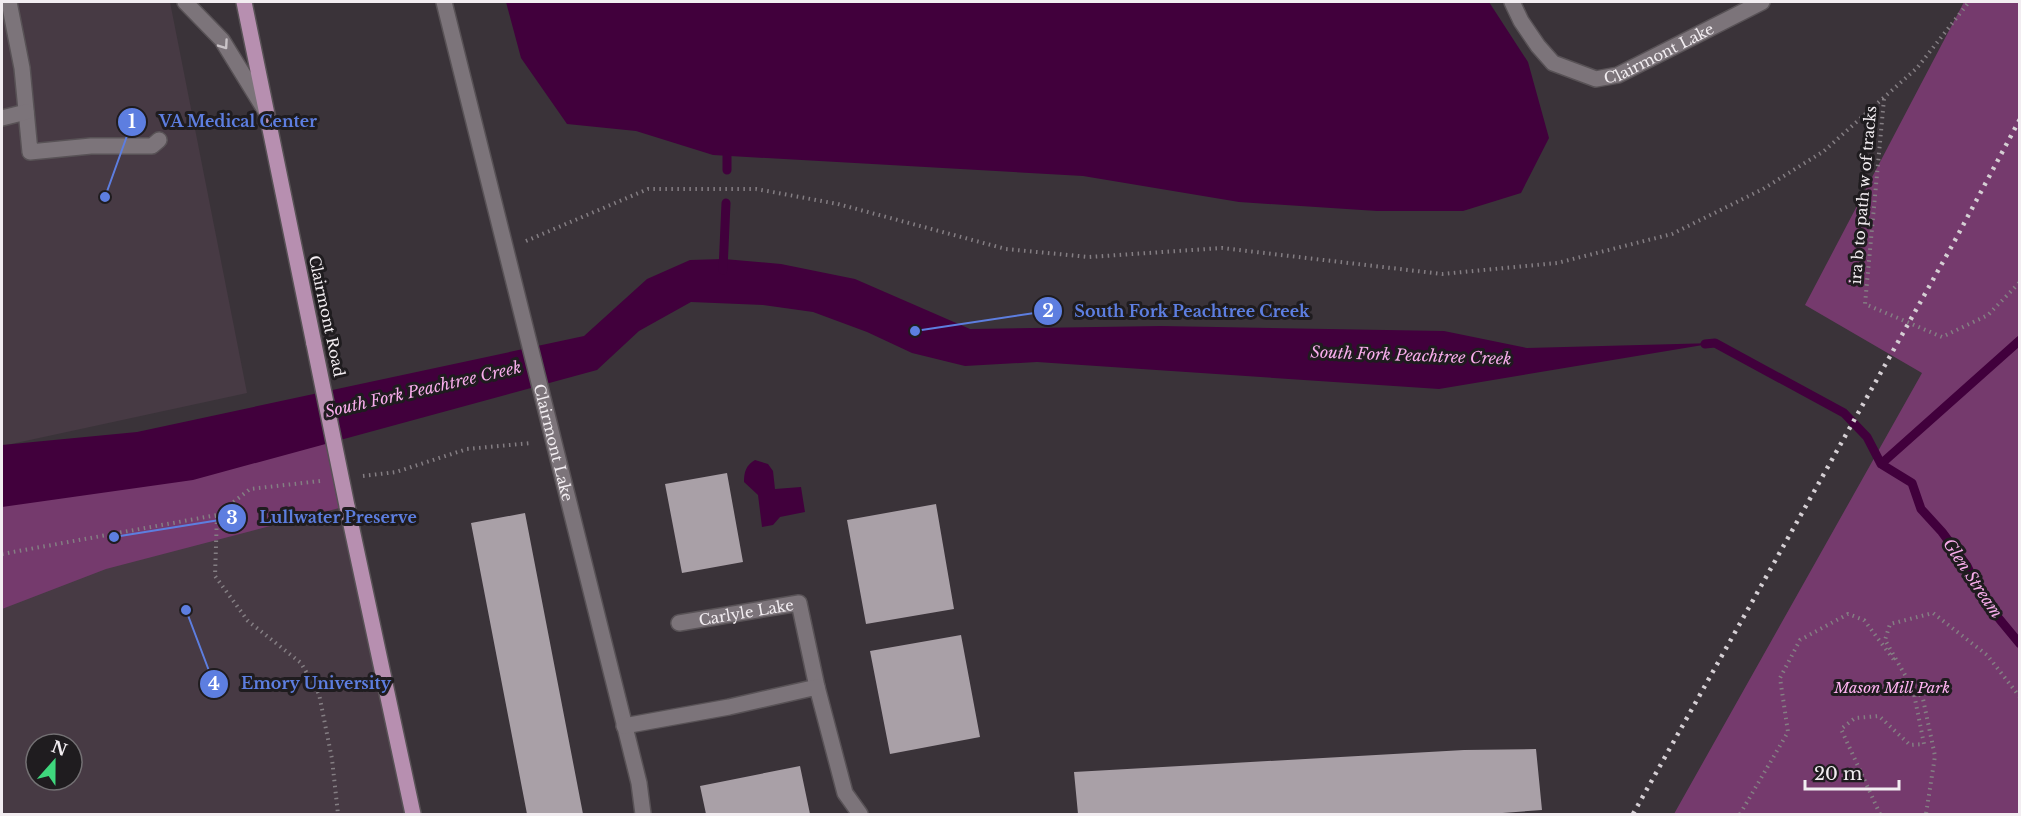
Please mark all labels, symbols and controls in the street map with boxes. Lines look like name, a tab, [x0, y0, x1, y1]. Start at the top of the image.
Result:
street label: Clairmont Lake	[1602, 19, 1717, 87]
one-way arrow	[217, 38, 228, 49]
callout: VA Medical Center	[117, 105, 330, 139]
street label: ira b to path w of tracks	[1846, 105, 1880, 285]
text: 1	[128, 111, 136, 133]
text: VA Medical Center	[158, 111, 317, 131]
street label: Clairmont Road	[305, 254, 349, 378]
callout: South Fork Peachtree Creek	[1033, 294, 1322, 328]
text: 2	[1042, 300, 1054, 322]
text: South Fork Peachtree Creek	[1074, 301, 1310, 321]
water label: South Fork Peachtree Creek	[1310, 341, 1512, 369]
water label: South Fork Peachtree Creek	[323, 357, 523, 421]
street label: Clairmont Lake	[530, 382, 578, 503]
callout: Lullwater Preserve	[217, 501, 429, 535]
text: 3	[226, 507, 238, 529]
text: Lullwater Preserve	[259, 507, 417, 527]
water label: Glen Stream	[1939, 534, 2007, 622]
street label: Carlyle Lake	[697, 595, 795, 629]
callout: Emory University	[199, 667, 403, 701]
text: 4	[208, 673, 220, 695]
text: Emory University	[241, 673, 392, 693]
park label: Mason Mill Park	[1833, 678, 1950, 697]
north arrow	[24, 732, 84, 792]
text: N	[49, 736, 70, 760]
scale bar	[1805, 753, 1900, 791]
text: 20 m	[1814, 763, 1862, 785]

